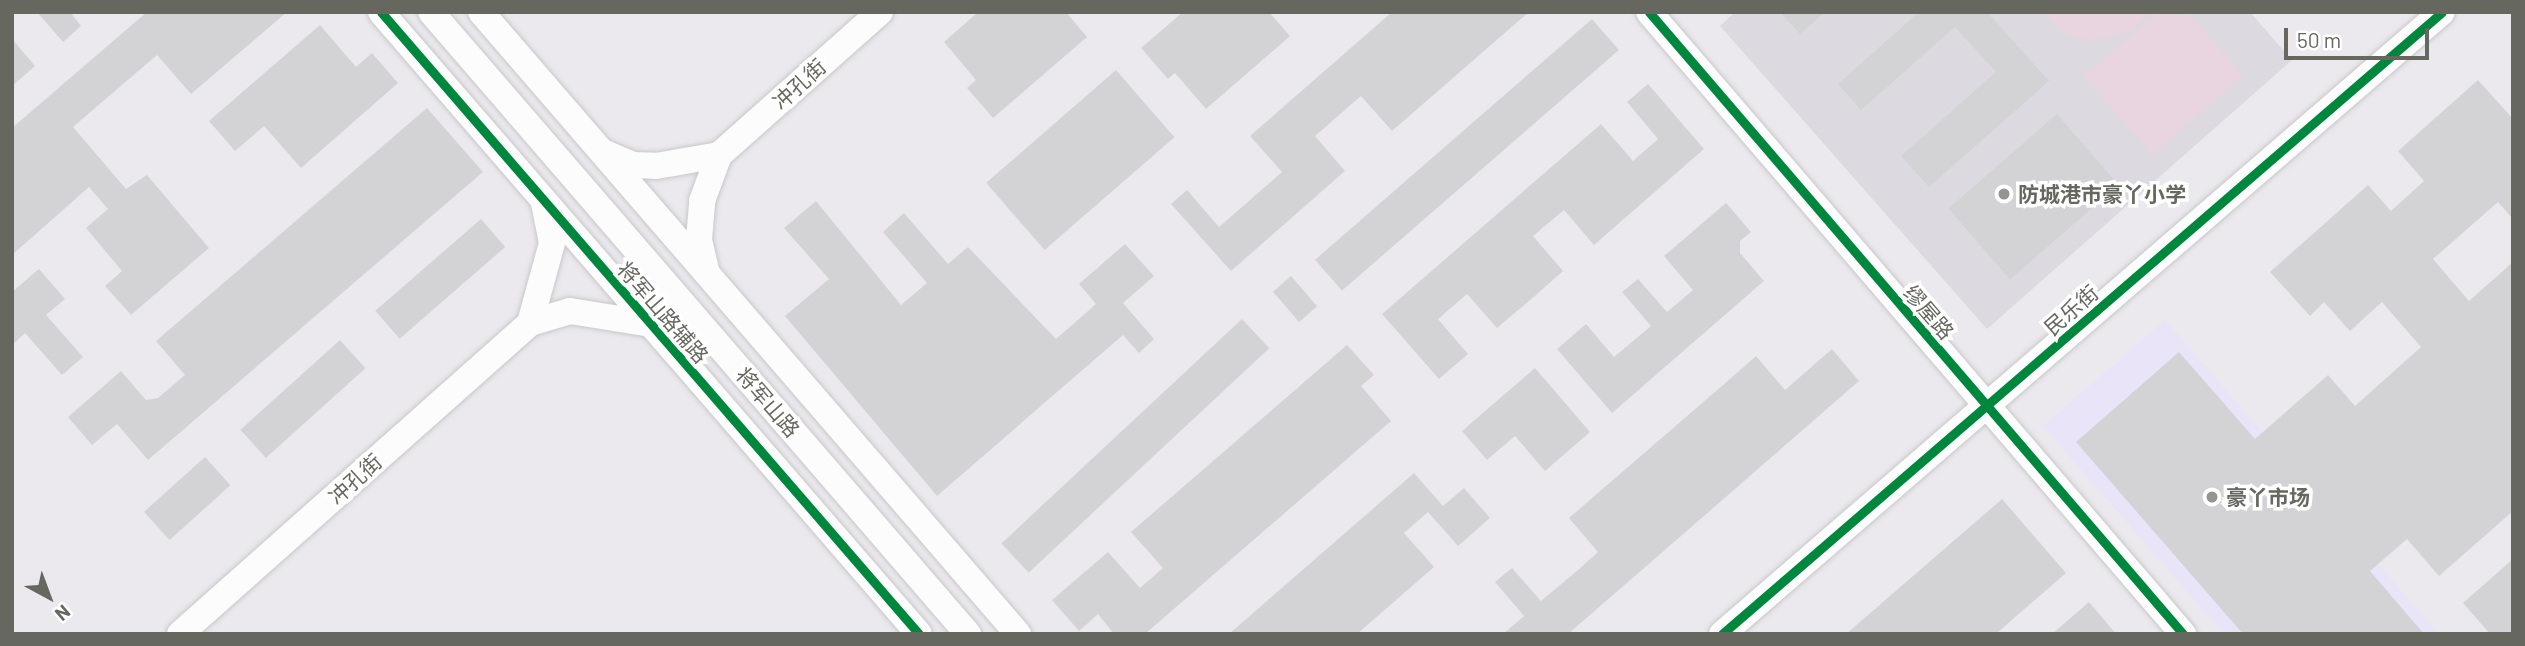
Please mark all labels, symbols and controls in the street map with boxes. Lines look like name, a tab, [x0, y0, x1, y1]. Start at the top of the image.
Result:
scale bar	[2287, 14, 2432, 58]
text: 50 m	[2297, 27, 2341, 52]
street label: 冲孔街	[767, 54, 831, 114]
place label: 防城港市豪丫小学	[2018, 181, 2186, 207]
marker: 防城港市豪丫小学	[1996, 186, 2012, 202]
street label: 将军山路辅路	[612, 256, 714, 368]
street label: 缪屋路	[1899, 280, 1959, 344]
street label: 民乐街	[2039, 280, 2103, 340]
street label: 将军山路	[731, 362, 805, 442]
street label: 冲孔街	[323, 449, 387, 509]
place label: 豪丫市场	[2226, 484, 2310, 510]
marker: 豪丫市场	[2204, 489, 2220, 505]
north arrow	[14, 562, 84, 632]
text: N	[51, 600, 75, 626]

